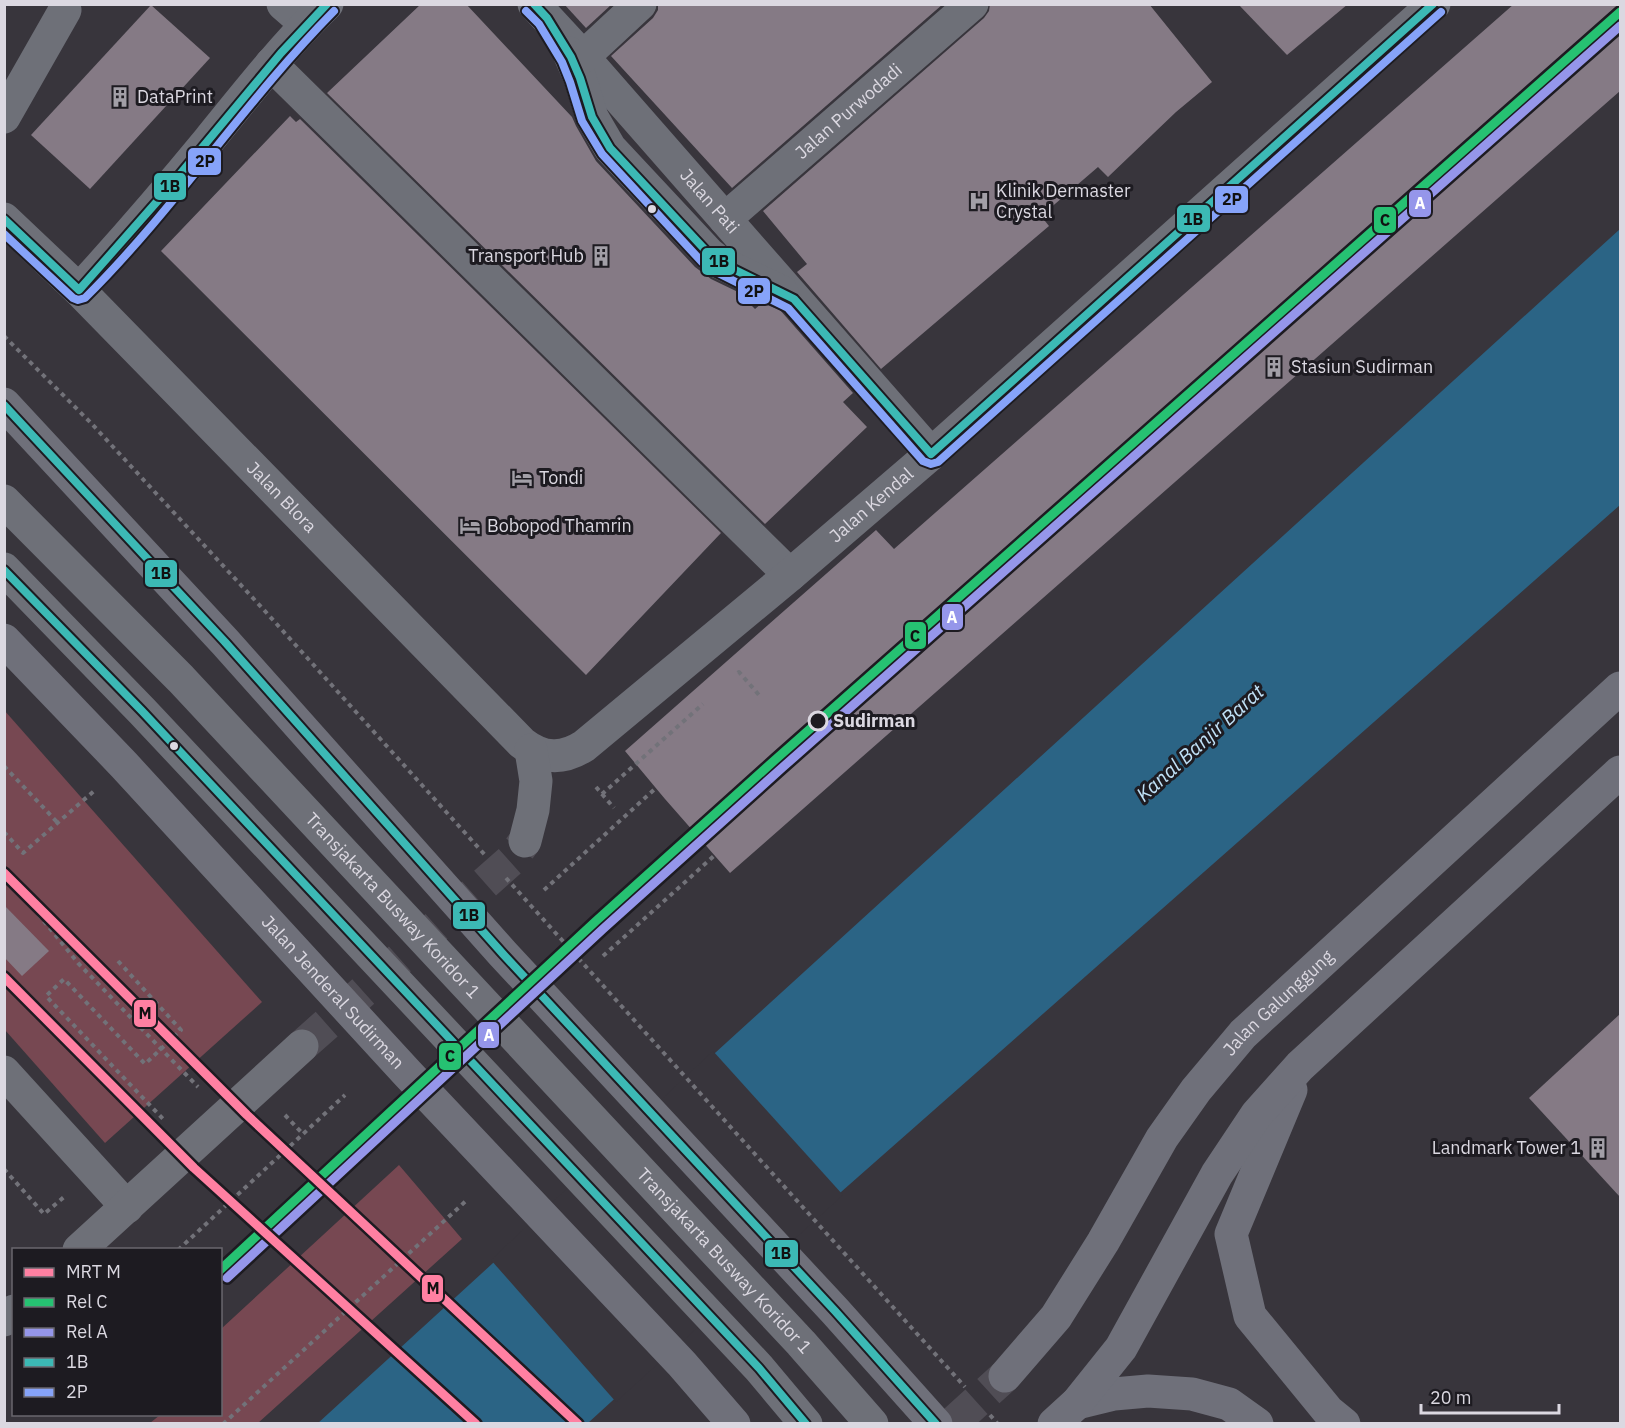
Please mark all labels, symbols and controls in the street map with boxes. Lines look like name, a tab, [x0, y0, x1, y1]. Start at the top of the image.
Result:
street label: Jalan Purwodadi	[790, 58, 907, 164]
building icon: DataPrint	[108, 85, 132, 109]
place label: DataPrint	[137, 85, 213, 108]
line badge: 2P	[187, 147, 222, 176]
text: 2P	[195, 151, 215, 171]
street label: Jalan Pati	[675, 164, 745, 238]
line badge: 1B	[153, 172, 187, 201]
text: 1B	[160, 176, 180, 196]
place label: Klinik Dermaster Crystal	[996, 179, 1131, 223]
line badge: 2P	[1214, 185, 1249, 214]
hospital icon: Klinik Dermaster Crystal	[967, 189, 991, 213]
text: 2P	[1222, 189, 1242, 209]
line badge: A	[1408, 189, 1432, 218]
text: A	[1415, 193, 1426, 213]
unlabelled marker	[646, 203, 658, 215]
line badge: 1B	[1176, 204, 1211, 233]
line badge: C	[1373, 206, 1397, 234]
text: 1B	[1183, 209, 1203, 229]
text: C	[1380, 210, 1390, 230]
place label: Transport Hub	[468, 244, 584, 267]
building icon: Transport Hub	[589, 244, 613, 268]
line badge: 1B	[701, 247, 736, 276]
text: 1B	[709, 251, 729, 271]
line badge: 2P	[737, 277, 771, 305]
text: 2P	[744, 281, 764, 301]
building icon: Stasiun Sudirman	[1262, 355, 1286, 379]
place label: Stasiun Sudirman	[1291, 355, 1433, 378]
street label: Jalan Blora	[242, 456, 322, 538]
street label: Jalan Kendal	[824, 462, 918, 547]
hotel icon: Tondi	[510, 466, 534, 490]
place label: Tondi	[539, 466, 583, 489]
hotel icon: Bobopod Thamrin	[458, 514, 482, 538]
place label: Bobopod Thamrin	[487, 514, 632, 537]
line badge: 1B	[144, 559, 178, 588]
text: 1B	[151, 563, 171, 583]
line badge: A	[941, 603, 964, 631]
text: A	[947, 607, 958, 627]
line badge: C	[904, 621, 927, 650]
text: C	[910, 626, 920, 646]
water label: Kanal Banjir Barat	[1130, 678, 1270, 807]
place label: Sudirman	[833, 709, 915, 732]
marker: Sudirman	[808, 711, 828, 731]
unlabelled marker	[168, 740, 180, 752]
street label: Transjakarta Busway Koridor 1	[301, 807, 485, 1003]
line badge: 1B	[452, 901, 486, 930]
text: 1B	[459, 905, 479, 925]
street label: Jalan Jenderal Sudirman	[257, 910, 410, 1074]
street label: Jalan Galunggung	[1218, 944, 1339, 1060]
line badge: M	[133, 999, 157, 1028]
text: M	[138, 1003, 152, 1023]
line badge: A	[477, 1021, 500, 1049]
text: A	[484, 1025, 495, 1045]
line badge: C	[438, 1042, 462, 1071]
text: C	[445, 1046, 455, 1066]
place label: Landmark Tower 1	[1432, 1136, 1581, 1159]
building icon: Landmark Tower 1	[1586, 1136, 1610, 1160]
street label: Transjakarta Busway Koridor 1	[632, 1163, 817, 1358]
line badge: 1B	[764, 1239, 799, 1268]
text: 1B	[771, 1243, 791, 1263]
legend	[12, 1248, 222, 1416]
text: MRT M	[66, 1260, 121, 1283]
line badge: M	[421, 1274, 444, 1303]
text: M	[426, 1278, 440, 1298]
text: Rel C	[66, 1290, 107, 1313]
text: Rel A	[66, 1320, 108, 1343]
text: 1B	[66, 1350, 89, 1373]
scale bar	[1421, 1377, 1559, 1415]
text: 2P	[66, 1380, 88, 1403]
text: 20 m	[1430, 1386, 1472, 1409]

